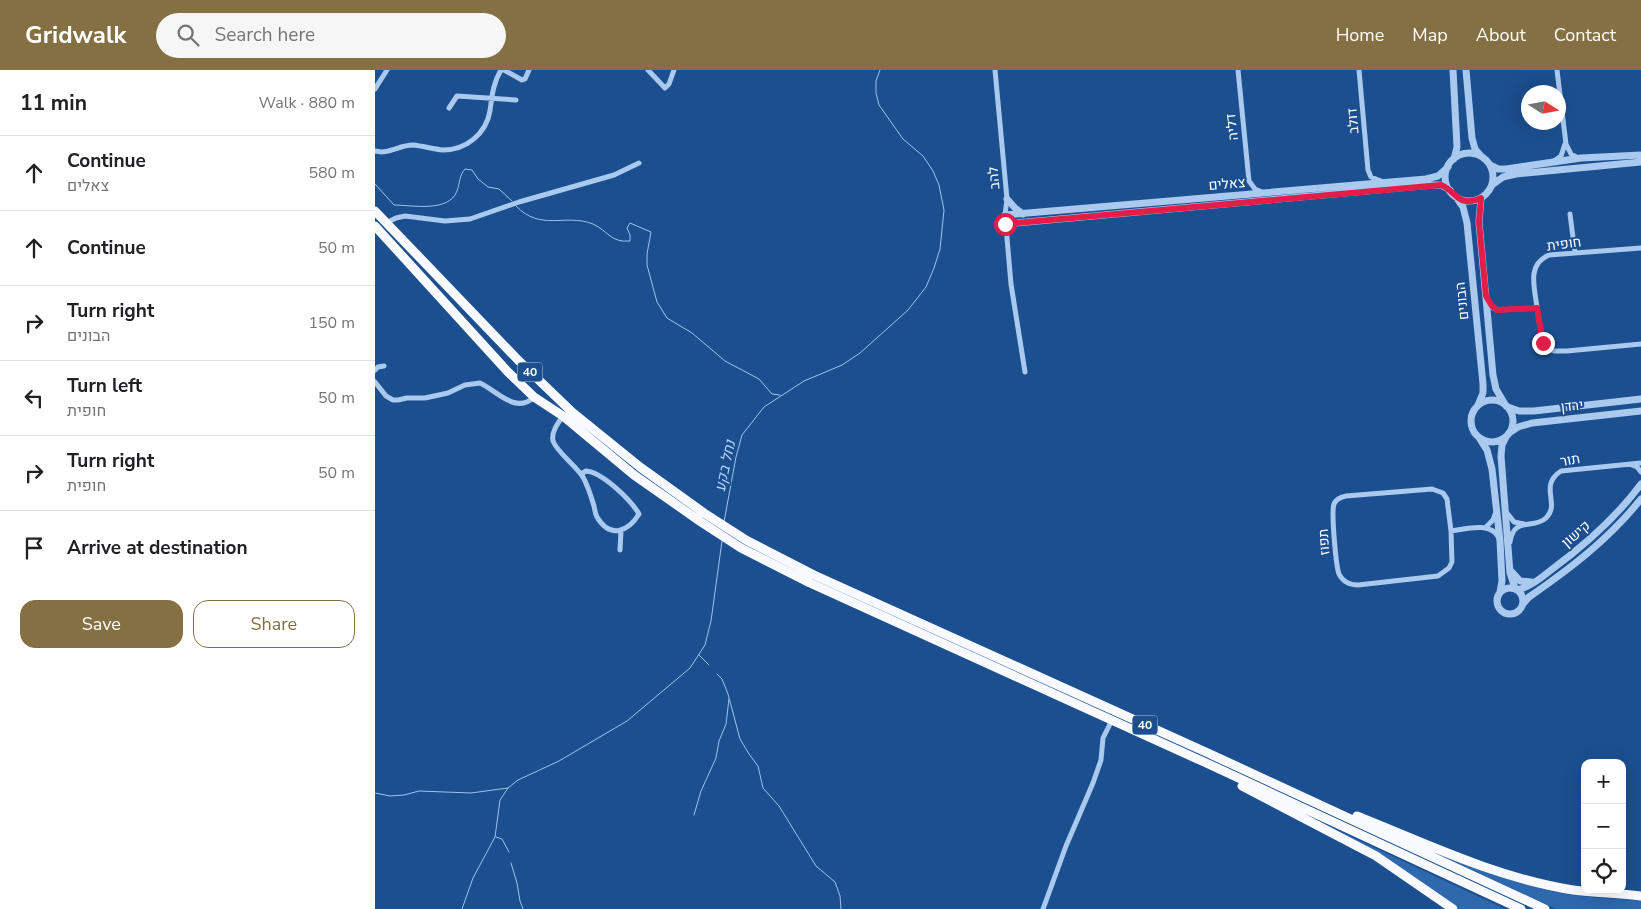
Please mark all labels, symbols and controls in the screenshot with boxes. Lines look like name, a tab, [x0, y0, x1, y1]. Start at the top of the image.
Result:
search box	[156, 13, 506, 58]
text: Gridwalk	[25, 19, 126, 51]
icon: search	[174, 21, 202, 49]
text: Search here	[214, 22, 315, 48]
text: Home	[1336, 23, 1384, 47]
text: Map	[1412, 23, 1448, 47]
text: About	[1476, 23, 1526, 47]
text: Contact	[1554, 23, 1616, 47]
north arrow	[1521, 85, 1566, 130]
text: 11 min	[20, 89, 87, 117]
text: Walk · 880 m	[259, 92, 355, 114]
street label: דולב	[1342, 107, 1364, 135]
street label: דליה	[1221, 113, 1243, 141]
text: Continue	[67, 148, 146, 174]
icon: ahead	[20, 159, 48, 187]
text: 580 m	[308, 162, 355, 184]
street label: להב	[984, 166, 1004, 190]
street label: צאלים	[1208, 173, 1247, 195]
text: צאלים	[67, 175, 109, 197]
route start	[994, 213, 1017, 236]
street label: חופית	[1546, 232, 1582, 256]
icon: ahead	[20, 234, 48, 262]
text: Continue	[67, 235, 146, 261]
text: 50 m	[318, 237, 355, 259]
street label: הבונים	[1451, 281, 1473, 321]
text: Turn right	[67, 298, 154, 324]
icon: right	[20, 309, 48, 337]
text: 150 m	[308, 312, 355, 334]
text: הבונים	[67, 325, 110, 347]
route end	[1532, 332, 1555, 355]
road number: 40	[517, 362, 543, 382]
text: Turn left	[67, 373, 142, 399]
icon: left	[20, 384, 48, 412]
text: 50 m	[318, 387, 355, 409]
street label: ירדן	[1560, 395, 1584, 417]
text: חופית	[67, 400, 106, 422]
water label: נחל בקע	[710, 437, 741, 494]
text: Turn right	[67, 448, 154, 474]
street label: תור	[1559, 449, 1581, 471]
icon: right	[20, 459, 48, 487]
text: 50 m	[318, 462, 355, 484]
text: חופית	[67, 475, 106, 497]
street label: קישון	[1558, 516, 1594, 552]
street label: תפוז	[1314, 528, 1334, 556]
icon: arrive	[20, 534, 48, 562]
text: Arrive at destination	[67, 535, 248, 561]
button: Save	[20, 600, 183, 648]
button: Share	[193, 600, 355, 648]
road number: 40	[1133, 716, 1157, 734]
map controls	[1581, 759, 1626, 894]
button: +	[1581, 759, 1626, 804]
button: −	[1581, 804, 1626, 849]
button: locate	[1581, 849, 1626, 894]

